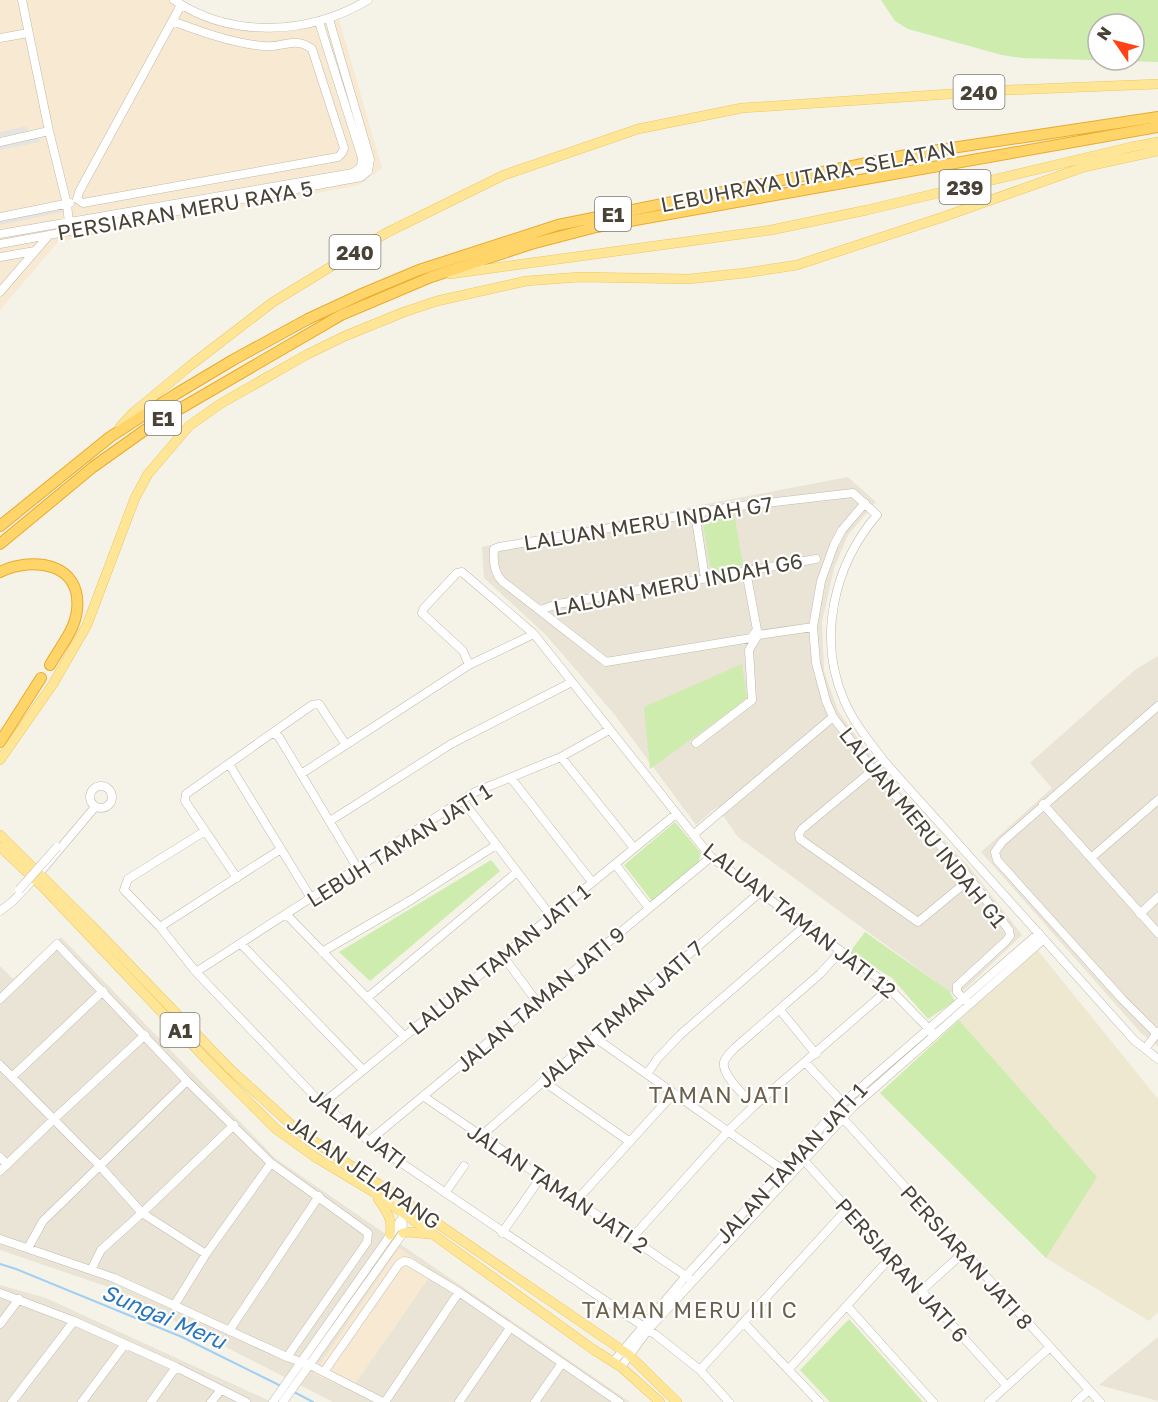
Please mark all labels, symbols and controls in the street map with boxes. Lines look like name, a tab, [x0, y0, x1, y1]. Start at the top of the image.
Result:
north arrow	[1086, 12, 1146, 72]
text: N	[1092, 23, 1115, 44]
road number: 240	[954, 75, 1004, 109]
street label: LEBUHRAYA UTARA–SELATAN	[658, 135, 958, 217]
road number: 239	[940, 170, 990, 204]
street label: PERSIARAN MERU RAYA 5	[55, 175, 315, 245]
road number: E1	[595, 197, 631, 231]
road number: 240	[330, 235, 380, 269]
road number: E1	[145, 401, 181, 435]
street label: LALUAN MERU INDAH G7	[522, 490, 774, 556]
street label: LALUAN MERU INDAH G6	[551, 547, 805, 621]
street label: LALUAN MERU INDAH G1	[834, 721, 1012, 933]
street label: LEBUH TAMAN JATI 1	[302, 778, 496, 912]
street label: LALUAN TAMAN JATI 12	[698, 837, 902, 1003]
street label: LALUAN TAMAN JATI 1	[403, 878, 595, 1040]
street label: JALAN TAMAN JATI 9	[450, 921, 630, 1077]
street label: JALAN TAMAN JATI 7	[532, 935, 708, 1093]
road number: A1	[160, 1013, 200, 1047]
street label: JALAN TAMAN JATI 1	[710, 1077, 872, 1249]
district label: TAMAN JATI	[649, 1081, 791, 1108]
street label: JALAN JATI	[304, 1082, 412, 1174]
street label: JALAN JELAPANG	[282, 1109, 446, 1235]
street label: JALAN TAMAN JATI 2	[463, 1118, 653, 1258]
street label: PERSIARAN JATI 8	[895, 1179, 1039, 1335]
street label: PERSIARAN JATI 6	[830, 1192, 974, 1348]
water label: Sungai Meru	[98, 1278, 232, 1355]
district label: TAMAN MERU III C	[582, 1296, 798, 1323]

